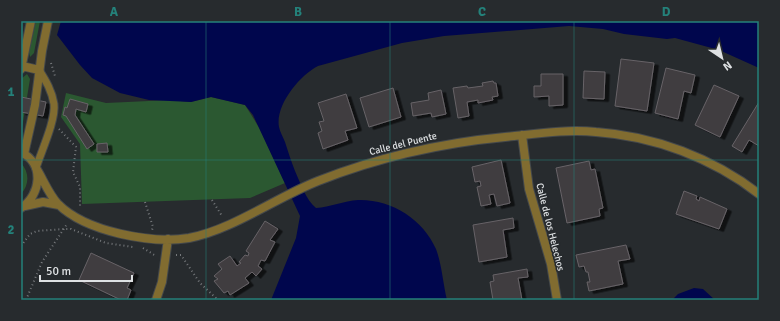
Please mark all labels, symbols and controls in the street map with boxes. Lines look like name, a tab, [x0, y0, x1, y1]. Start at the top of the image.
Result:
text: A	[110, 4, 119, 20]
text: B	[294, 4, 302, 20]
text: C	[478, 4, 486, 20]
text: D	[662, 4, 671, 20]
north arrow	[702, 38, 742, 78]
text: N	[721, 58, 734, 73]
text: 1	[7, 84, 15, 100]
street label: Calle del Puente	[368, 130, 438, 158]
street label: Calle de los Helechos	[533, 182, 567, 273]
text: 2	[7, 222, 15, 238]
scale bar	[40, 257, 132, 283]
text: 50 m	[46, 264, 71, 279]

